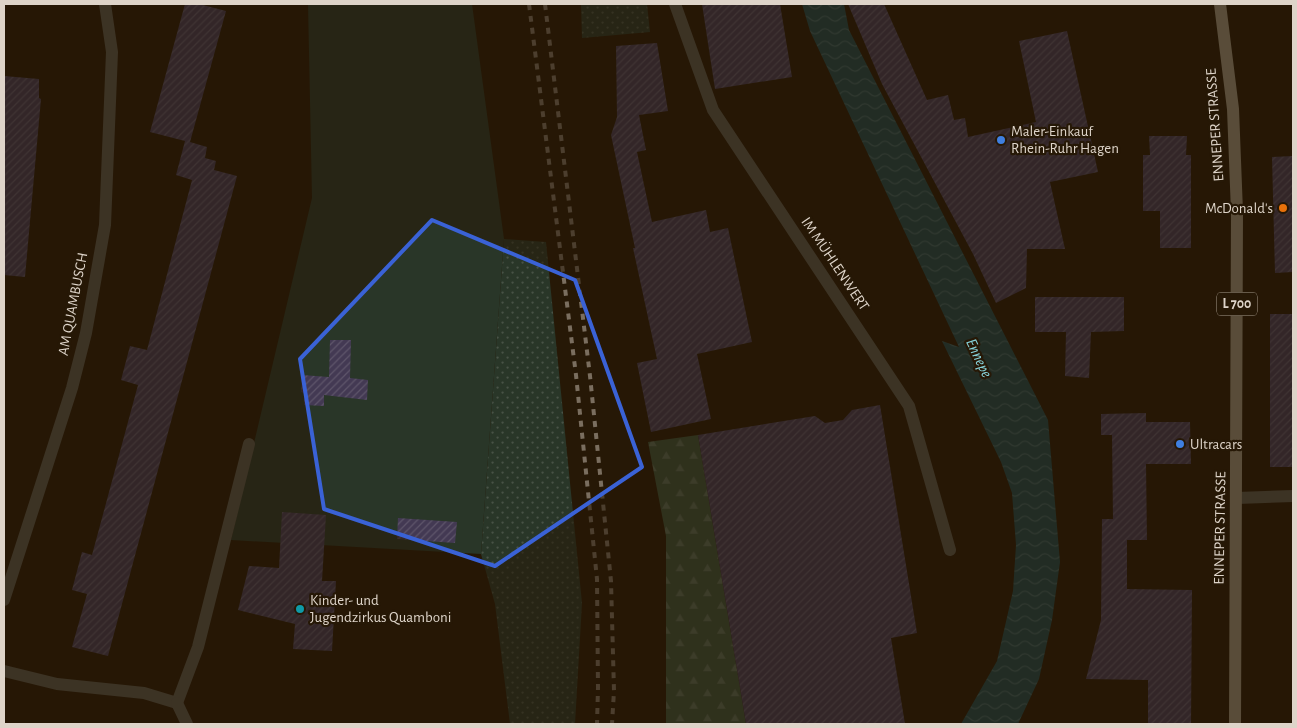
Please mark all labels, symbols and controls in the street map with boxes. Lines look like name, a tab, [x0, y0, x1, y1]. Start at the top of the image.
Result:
street label: ENNEPER STRASSE	[1204, 68, 1226, 182]
place label: Maler-Einkauf Rhein-Ruhr Hagen	[1011, 124, 1119, 156]
marker: Maler-Einkauf Rhein-Ruhr Hagen	[995, 134, 1007, 146]
place label: McDonald's	[1205, 201, 1273, 216]
marker: McDonald's	[1277, 202, 1289, 214]
street label: IM MÜHLENWERT	[798, 213, 874, 314]
street label: AM QUAMBUSCH	[56, 251, 90, 357]
road number: L 700	[1217, 292, 1257, 316]
water label: Ennepe	[962, 336, 995, 380]
place label: Ultracars	[1190, 437, 1242, 452]
marker: Ultracars	[1174, 438, 1186, 450]
street label: ENNEPER STRASSE	[1212, 471, 1228, 585]
place label: Kinder- und Jugendzirkus Quamboni	[310, 593, 451, 625]
marker: Kinder- und Jugendzirkus Quamboni	[294, 603, 306, 615]

